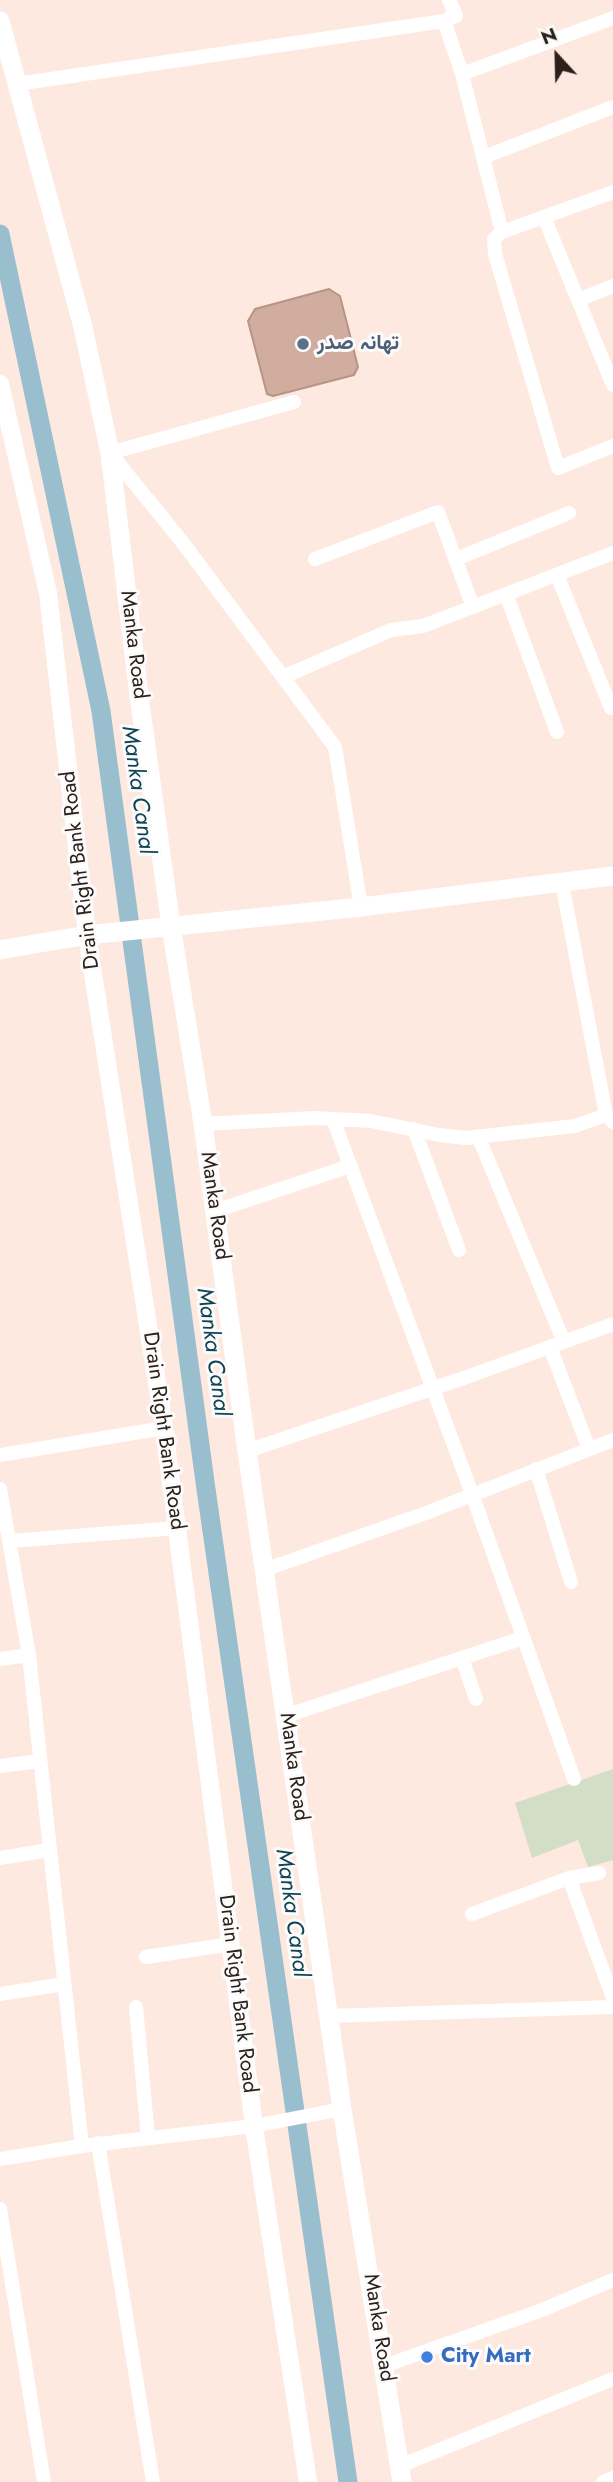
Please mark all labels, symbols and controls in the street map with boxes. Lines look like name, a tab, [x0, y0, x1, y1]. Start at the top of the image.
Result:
north arrow	[522, 21, 592, 91]
text: N	[537, 21, 561, 51]
place label: تھانہ صدر	[317, 331, 399, 357]
marker: تھانہ صدر	[295, 336, 311, 352]
street label: Manka Road	[114, 589, 152, 701]
water label: Manka Canal	[114, 724, 160, 856]
street label: Drain Right Bank Road	[56, 769, 106, 971]
street label: Manka Road	[194, 1150, 234, 1262]
water label: Manka Canal	[189, 1286, 235, 1418]
street label: Drain Right Bank Road	[137, 1330, 189, 1532]
street label: Manka Road	[273, 1711, 313, 1823]
water label: Manka Canal	[268, 1847, 314, 1979]
street label: Drain Right Bank Road	[212, 1893, 262, 2095]
street label: Manka Road	[357, 2272, 399, 2384]
place label: City Mart	[441, 2344, 531, 2370]
marker: City Mart	[419, 2349, 435, 2365]

